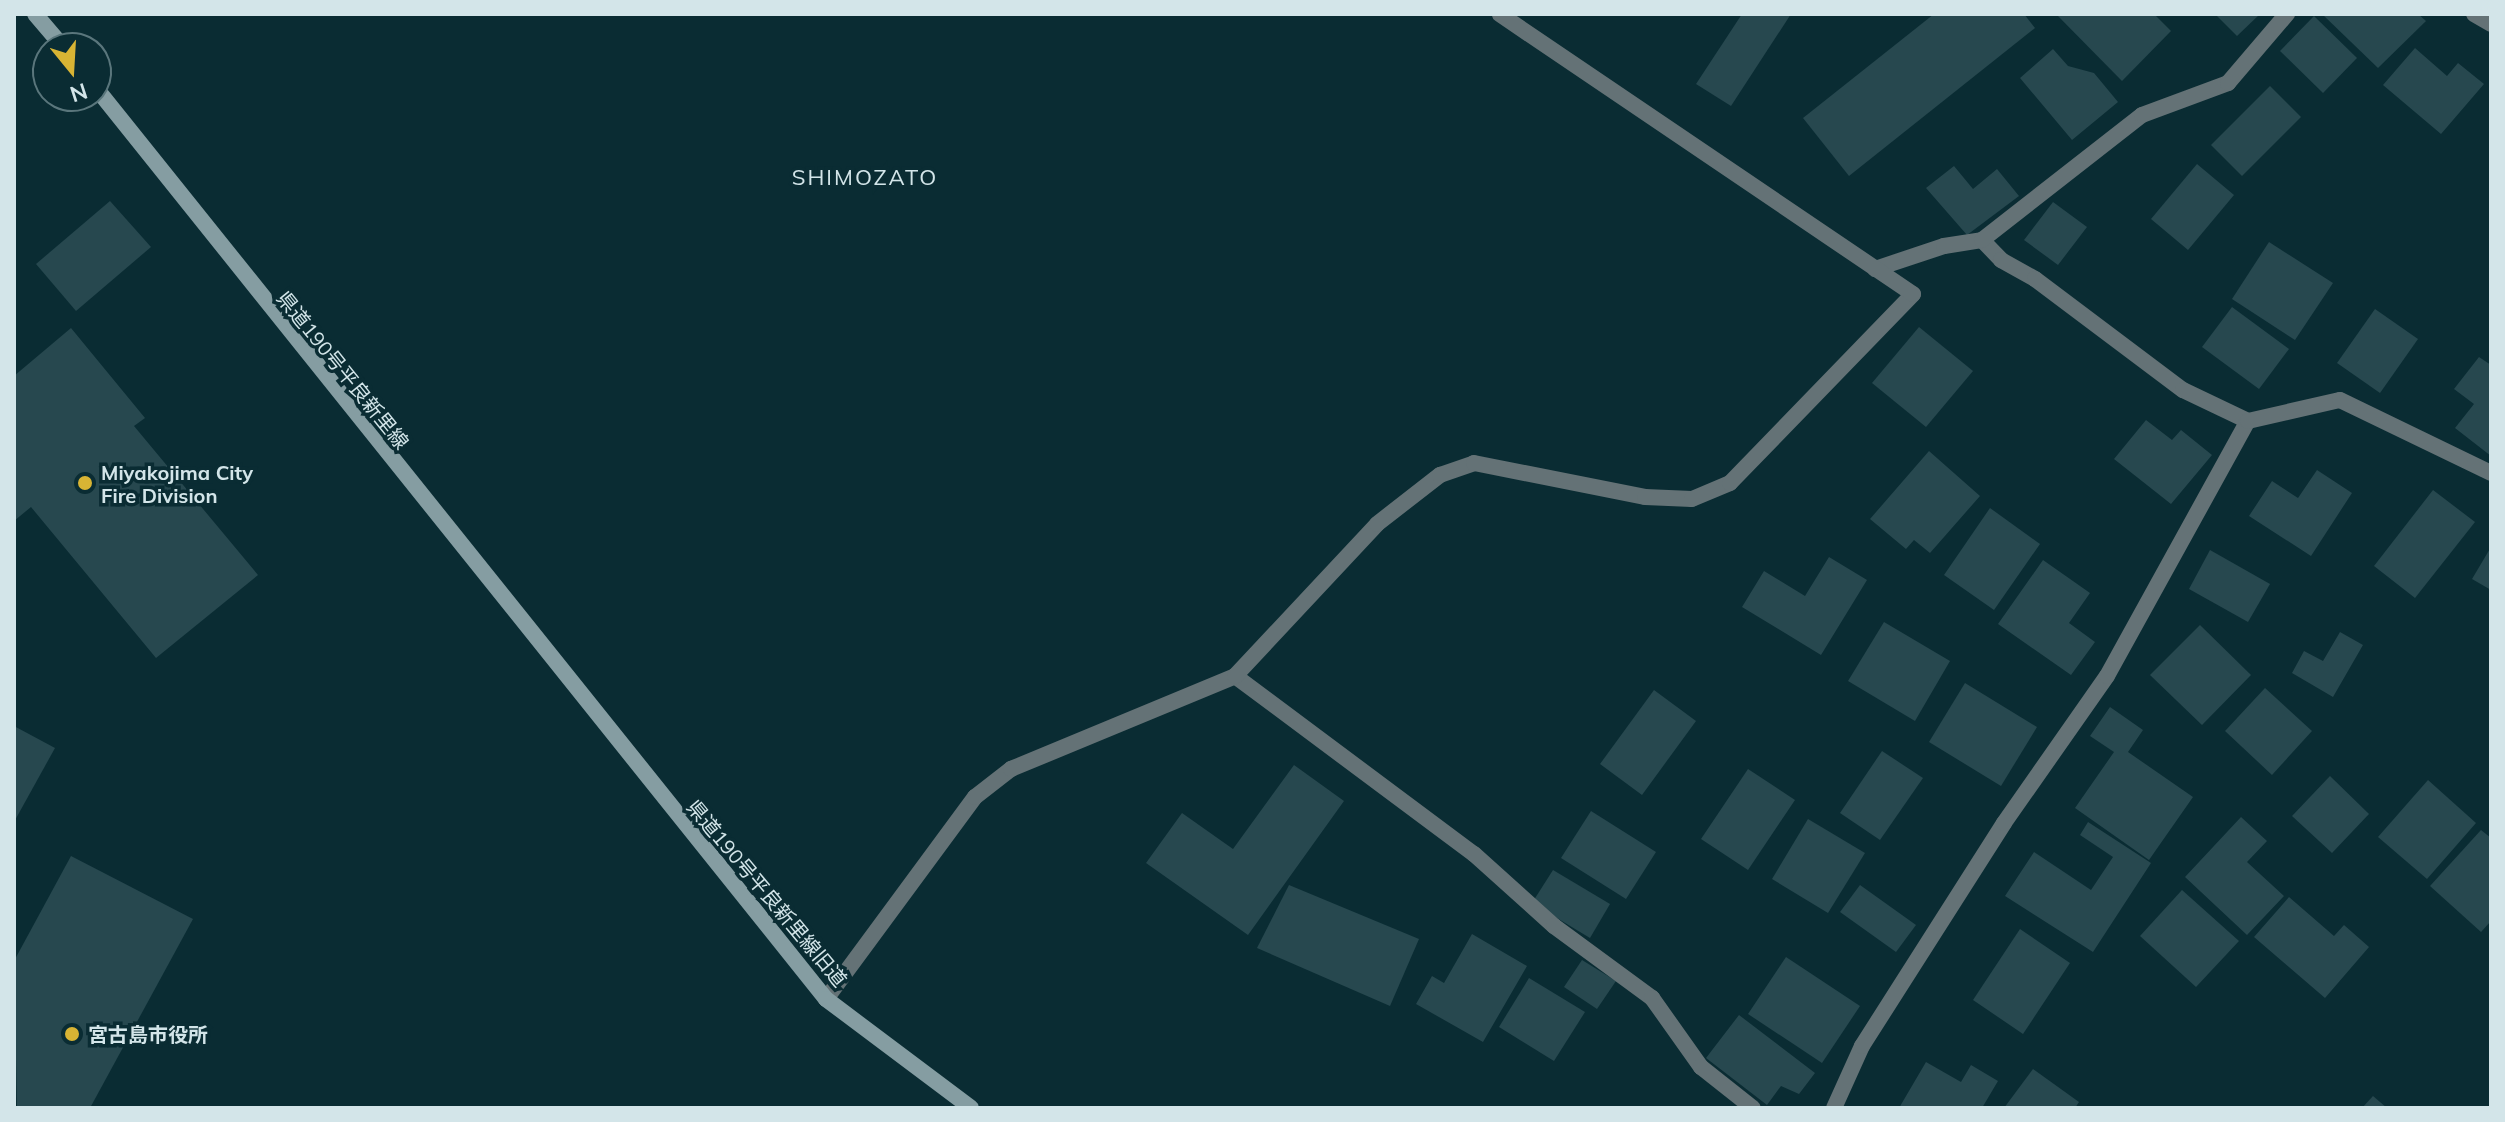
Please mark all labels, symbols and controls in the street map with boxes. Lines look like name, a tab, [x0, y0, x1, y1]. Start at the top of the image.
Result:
north arrow	[32, 32, 112, 112]
text: N	[67, 77, 91, 109]
district label: SHIMOZATO	[792, 165, 938, 191]
street label: 県道190号平良新里線	[272, 286, 414, 454]
place label: Miyakojima City Fire Division	[101, 460, 253, 507]
marker: Miyakojima City Fire Division	[76, 474, 94, 492]
street label: 県道190号平良新里線旧道	[682, 795, 852, 991]
place label: 宮古島市役所	[88, 1022, 208, 1046]
marker: 宮古島市役所	[63, 1025, 81, 1043]

